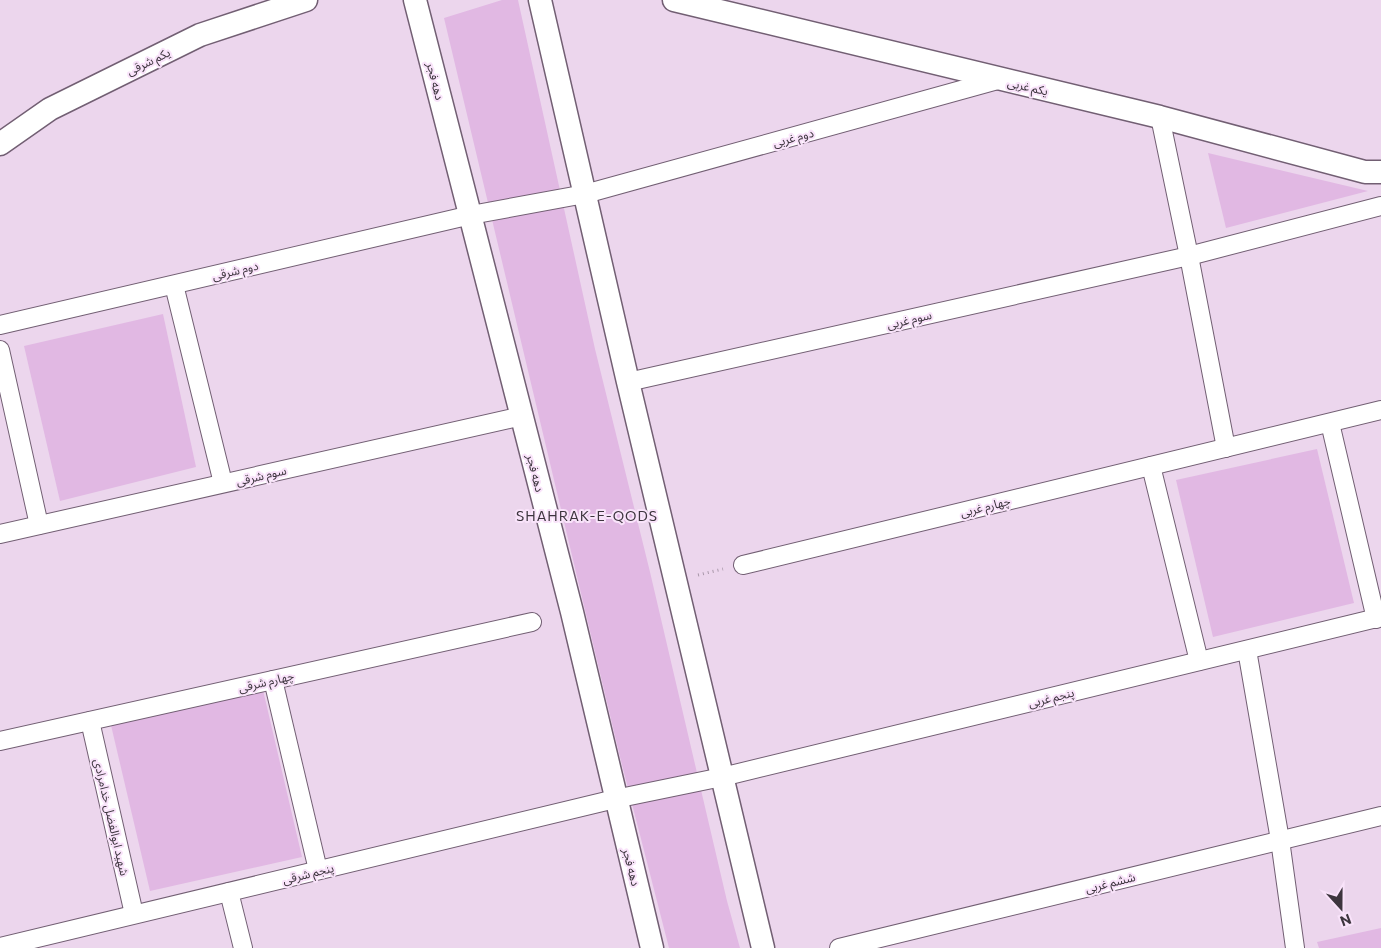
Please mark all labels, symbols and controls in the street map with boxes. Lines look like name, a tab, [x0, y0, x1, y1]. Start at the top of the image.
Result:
street label: یکم شرقی	[124, 44, 173, 80]
street label: دهه فجر	[423, 60, 448, 102]
street label: یکم غربی	[1006, 75, 1050, 100]
street label: دوم غربی	[771, 125, 816, 152]
street label: دوم شرقی	[210, 258, 261, 285]
street label: سوم غربی	[885, 307, 934, 334]
street label: دهه فجر	[523, 452, 548, 494]
street label: سوم شرقی	[234, 462, 288, 491]
street label: چهارم غربی	[958, 493, 1012, 522]
district label: SHAHRAK-E-QODS	[516, 507, 658, 524]
street label: چهارم شرقی	[237, 668, 296, 697]
street label: پنجم غربی	[1027, 685, 1076, 712]
street label: شهید ابوالفضل خدامرادی	[91, 757, 132, 877]
street label: دهه فجر	[619, 846, 644, 888]
street label: پنجم شرقی	[281, 860, 336, 889]
street label: ششم غربی	[1083, 869, 1137, 898]
north arrow	[1316, 883, 1366, 933]
text: N	[1338, 911, 1354, 930]

